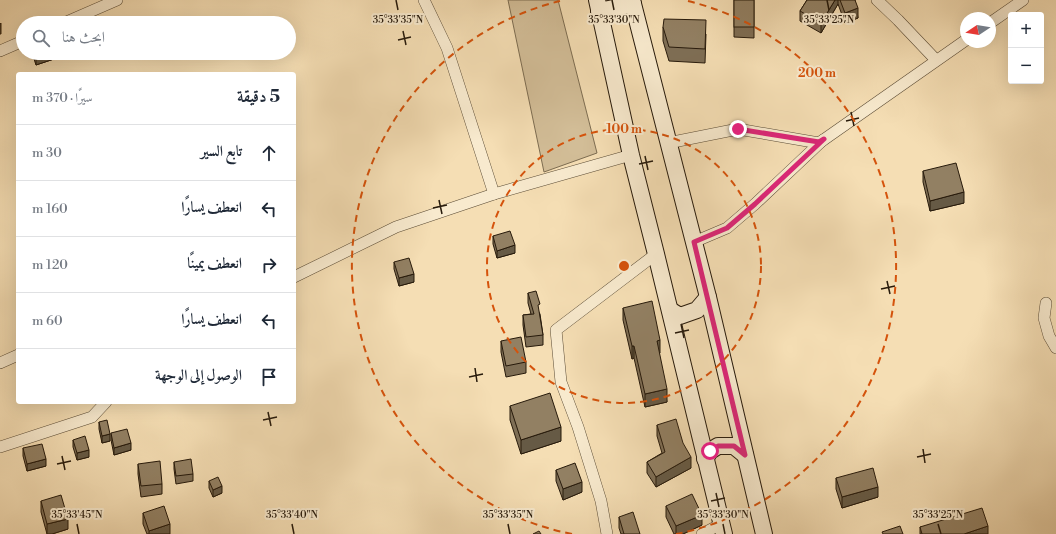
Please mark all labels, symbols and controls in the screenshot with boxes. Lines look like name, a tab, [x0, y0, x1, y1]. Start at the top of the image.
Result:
north arrow	[960, 12, 996, 48]
map controls	[1008, 12, 1044, 84]
button: +	[1008, 12, 1044, 48]
text: 35°33'35"N	[373, 14, 424, 26]
text: 35°33'30"N	[588, 14, 640, 26]
text: 35°33'25"N	[804, 14, 855, 26]
search box	[16, 16, 296, 60]
icon: search	[30, 27, 52, 49]
text: ابحث هنا	[62, 28, 105, 47]
button: −	[1008, 48, 1044, 84]
text: 200 m	[798, 66, 836, 81]
text: 5 دقيقة	[237, 86, 280, 108]
text: سيرًا · 370 m	[32, 90, 93, 106]
route end	[729, 120, 747, 138]
text: 100 m	[606, 122, 642, 137]
text: تابع السير	[200, 142, 242, 161]
icon: ahead	[258, 142, 280, 164]
text: 30 m	[32, 145, 62, 161]
text: انعطف يسارًا	[181, 198, 242, 217]
icon: left	[258, 198, 280, 220]
text: 160 m	[32, 201, 68, 217]
text: انعطف يمينًا	[187, 254, 242, 273]
icon: right	[258, 254, 280, 276]
text: 120 m	[32, 257, 68, 273]
centre of rings	[617, 259, 631, 273]
text: انعطف يسارًا	[181, 310, 242, 329]
icon: left	[258, 310, 280, 332]
text: 60 m	[32, 313, 63, 329]
text: الوصول إلى الوجهة	[155, 366, 242, 385]
icon: arrive	[258, 366, 280, 388]
route start	[701, 442, 719, 460]
text: 35°33'45"N	[52, 509, 103, 521]
text: 35°33'40"N	[266, 509, 319, 521]
text: 35°33'35"N	[483, 509, 534, 521]
text: 35°33'30"N	[697, 509, 749, 521]
text: 35°33'25"N	[913, 509, 964, 521]

